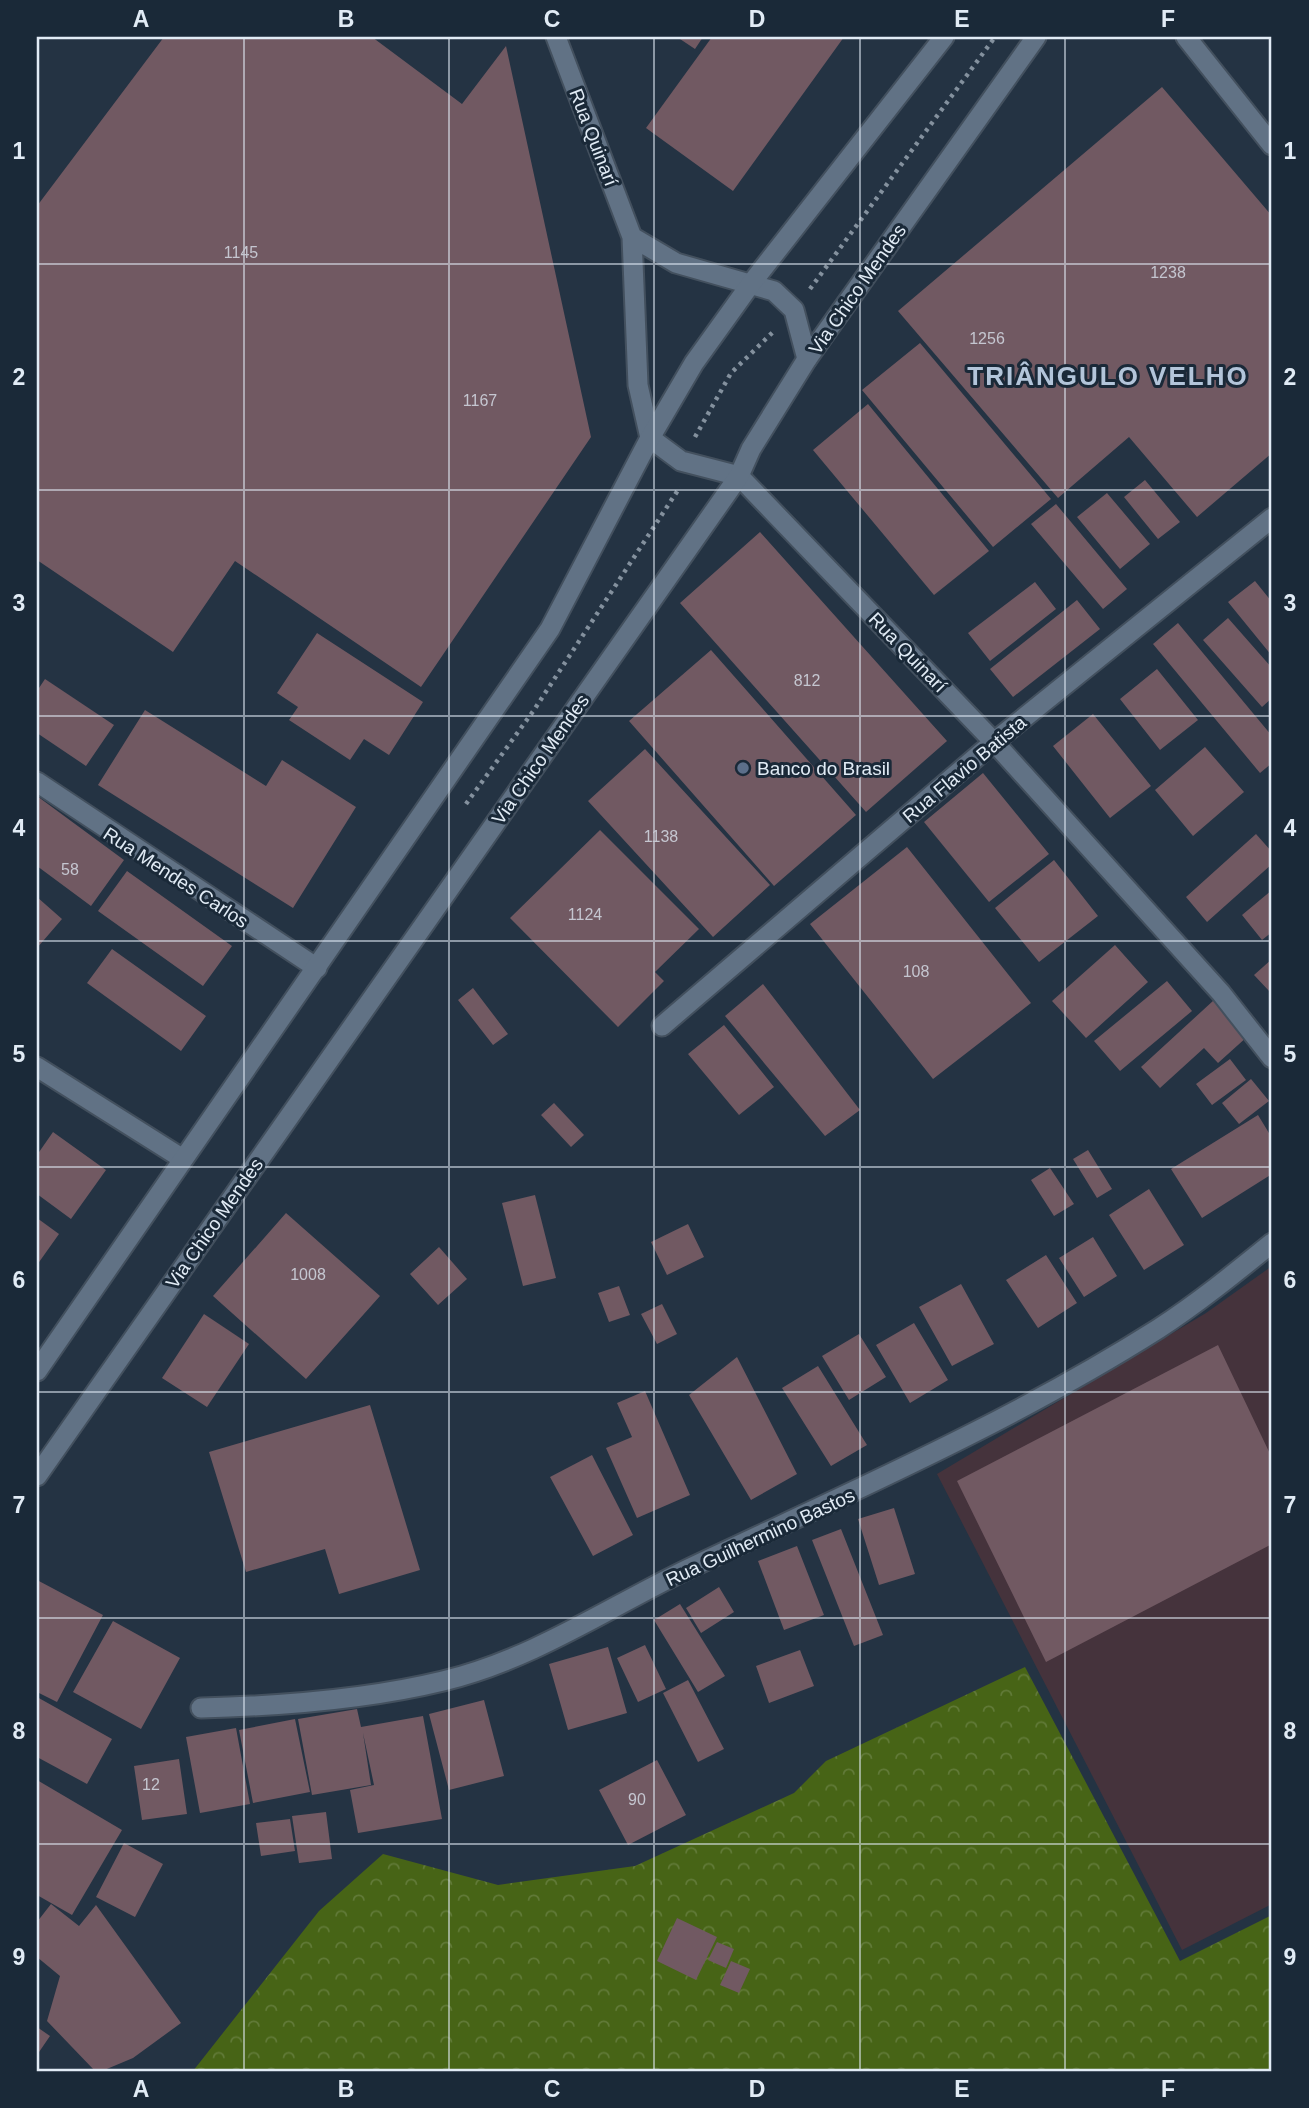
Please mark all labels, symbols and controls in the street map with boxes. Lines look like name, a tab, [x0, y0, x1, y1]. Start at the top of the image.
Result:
text: A	[133, 6, 149, 32]
text: B	[338, 6, 354, 32]
text: C	[544, 6, 560, 32]
text: D	[749, 6, 765, 32]
text: E	[954, 6, 970, 32]
text: F	[1161, 6, 1175, 32]
street label: Rua Quinarí	[565, 86, 622, 189]
text: 1	[13, 138, 26, 164]
text: 1	[1284, 138, 1297, 164]
street label: Via Chico Mendes	[805, 220, 910, 358]
house number: 1145	[224, 244, 258, 261]
house number: 1238	[1150, 264, 1186, 281]
house number: 1256	[969, 330, 1005, 347]
district label: TRIÂNGULO VELHO	[967, 361, 1249, 391]
text: 2	[13, 364, 25, 390]
text: 2	[1284, 364, 1296, 390]
house number: 1167	[463, 392, 497, 409]
text: 3	[13, 590, 25, 616]
text: 3	[1284, 590, 1296, 616]
street label: Rua Quinarí	[865, 608, 951, 697]
house number: 812	[794, 672, 820, 689]
street label: Via Chico Mendes	[488, 690, 593, 828]
street label: Rua Flavio Batista	[899, 712, 1030, 827]
place label: Banco do Brasil	[757, 758, 890, 779]
marker: Banco do Brasil	[735, 760, 751, 776]
text: 4	[13, 815, 26, 841]
text: 4	[1284, 815, 1297, 841]
street label: Rua Mendes Carlos	[100, 823, 252, 932]
house number: 1138	[644, 828, 678, 845]
house number: 58	[61, 861, 79, 878]
house number: 1124	[568, 906, 602, 923]
house number: 108	[903, 963, 929, 980]
text: 5	[13, 1041, 26, 1067]
text: 5	[1284, 1041, 1297, 1067]
street label: Via Chico Mendes	[162, 1154, 267, 1292]
house number: 1008	[290, 1266, 326, 1283]
text: 6	[13, 1267, 25, 1293]
text: 6	[1284, 1267, 1296, 1293]
street label: Rua Guilhermino Bastos	[662, 1484, 858, 1590]
text: 7	[13, 1492, 25, 1518]
text: 7	[1284, 1492, 1296, 1518]
text: 8	[13, 1718, 26, 1744]
text: 8	[1284, 1718, 1297, 1744]
house number: 12	[142, 1776, 160, 1793]
house number: 90	[628, 1791, 646, 1808]
text: 9	[13, 1944, 25, 1970]
text: 9	[1284, 1944, 1296, 1970]
text: A	[133, 2076, 149, 2102]
text: B	[338, 2076, 354, 2102]
text: C	[544, 2076, 560, 2102]
text: D	[749, 2076, 765, 2102]
text: E	[954, 2076, 970, 2102]
text: F	[1161, 2076, 1175, 2102]

